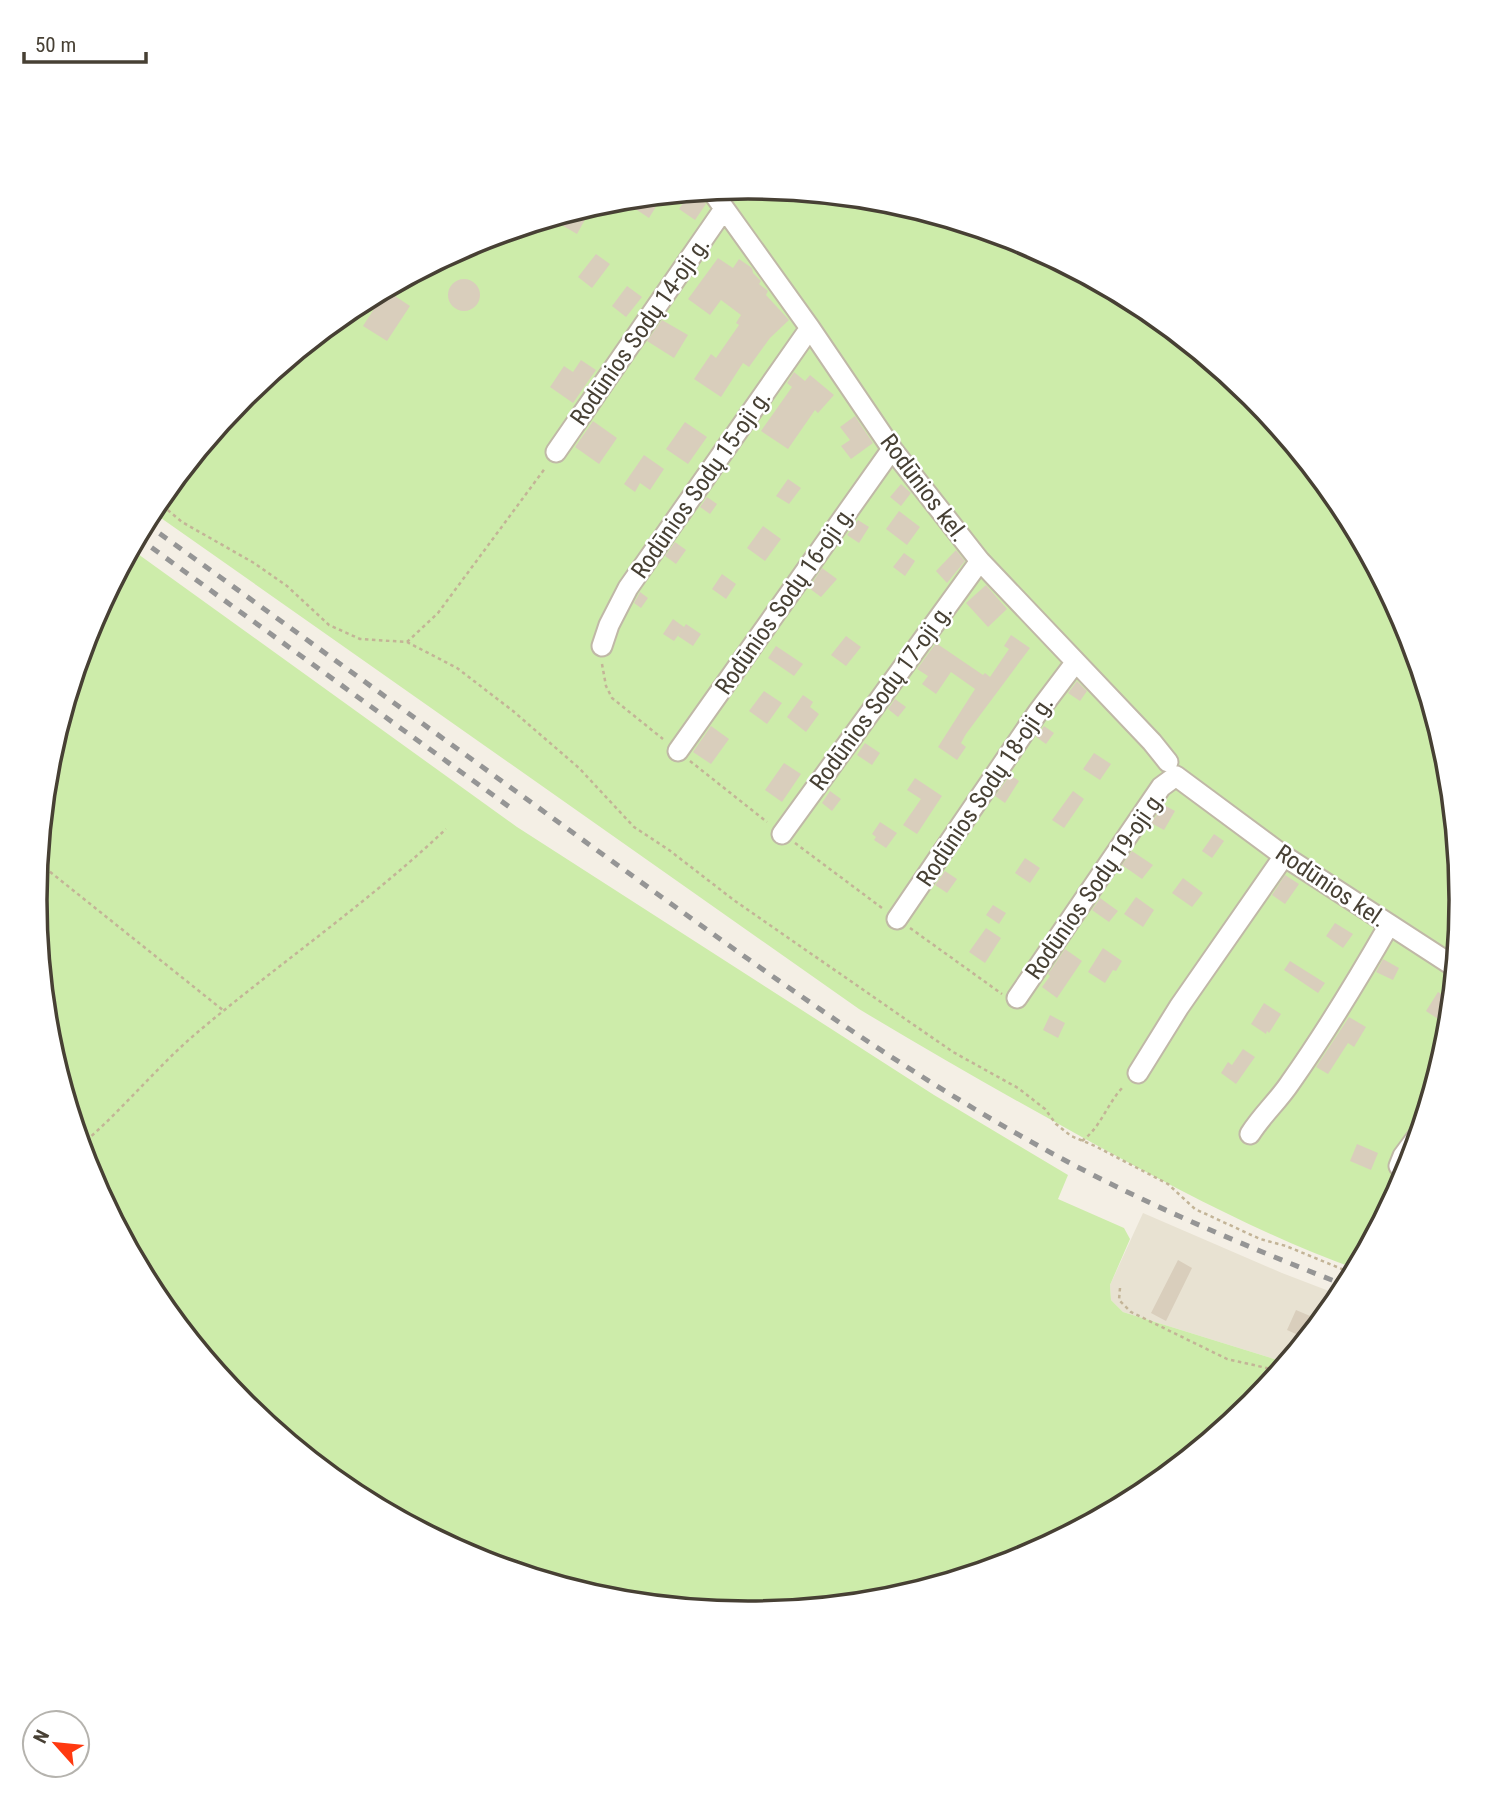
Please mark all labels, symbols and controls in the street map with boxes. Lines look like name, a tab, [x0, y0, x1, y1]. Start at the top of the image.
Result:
scale bar	[24, 21, 147, 65]
text: 50 m	[35, 33, 76, 57]
street label: Rodūnios Sodų 14-oji g.	[564, 231, 716, 431]
street label: Rodūnios Sodų 15-oji g.	[625, 384, 777, 584]
street label: Rodūnios kel.	[874, 429, 974, 547]
street label: Rodūnios Sodų 16-oji g.	[709, 500, 861, 700]
street label: Rodūnios Sodų 17-oji g.	[804, 598, 958, 796]
street label: Rodūnios Sodų 18-oji g.	[911, 690, 1059, 892]
street label: Rodūnios Sodų 19-oji g.	[1019, 785, 1171, 985]
street label: Rodūnios kel.	[1270, 839, 1392, 933]
north arrow	[21, 1709, 91, 1779]
text: N	[28, 1726, 54, 1747]

